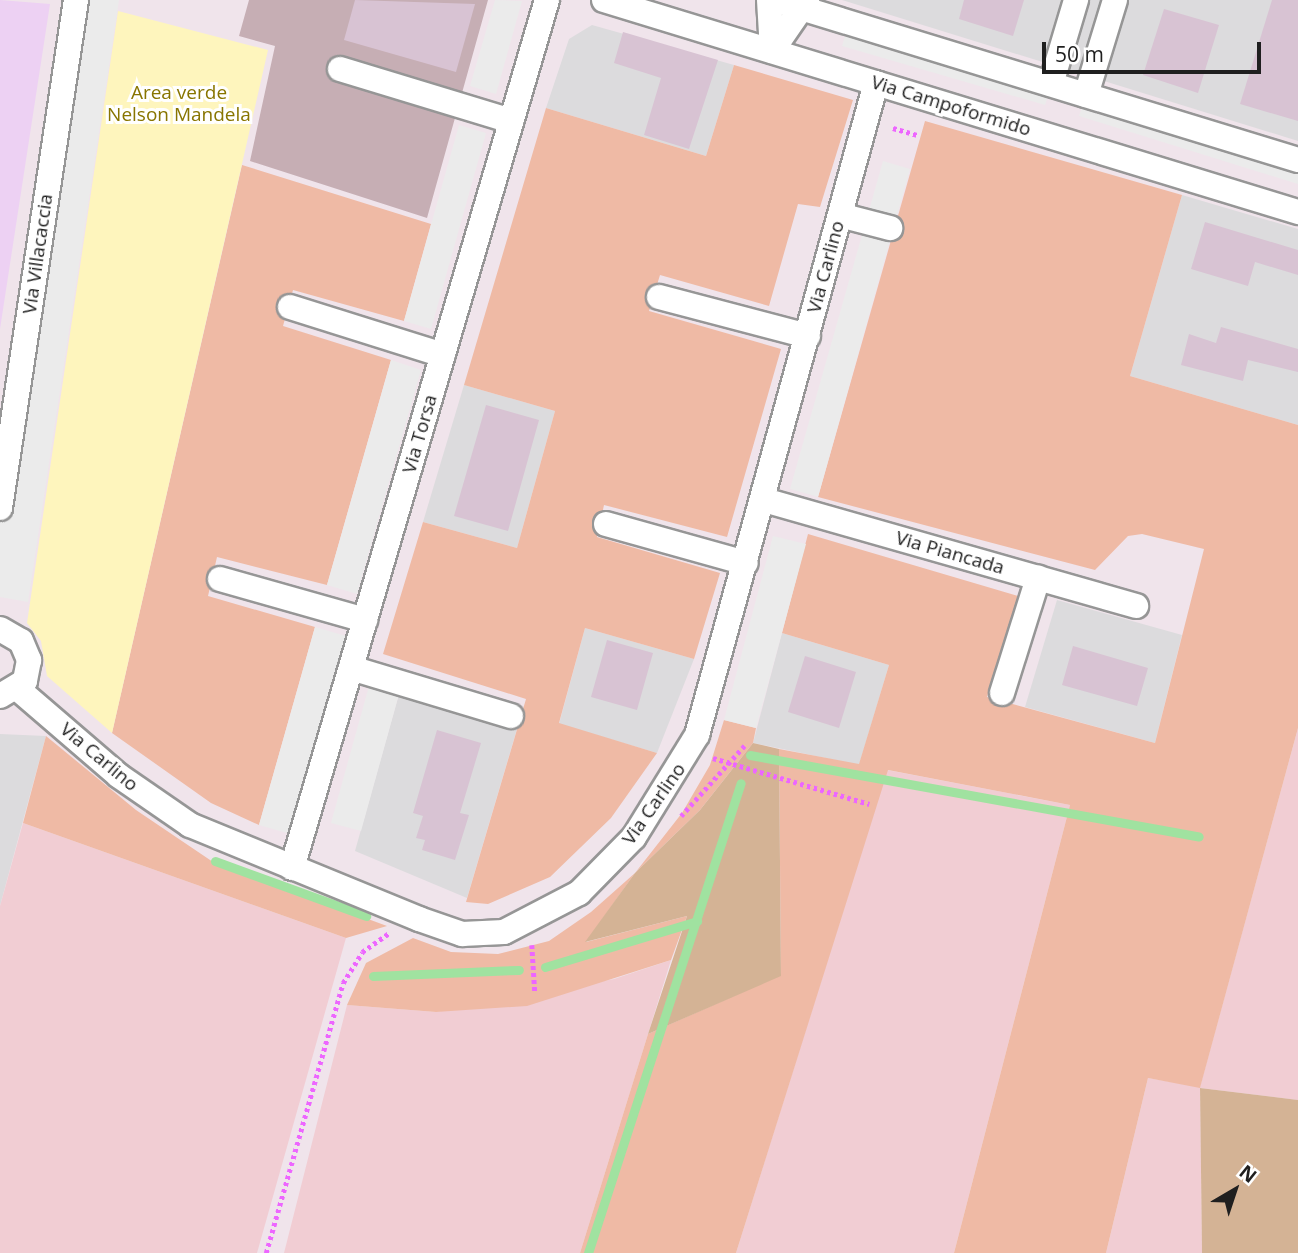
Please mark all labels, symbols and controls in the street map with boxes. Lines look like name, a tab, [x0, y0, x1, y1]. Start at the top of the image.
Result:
scale bar	[1046, 28, 1265, 72]
text: 50 m	[1055, 40, 1104, 68]
street label: Via Campoformido	[868, 71, 1034, 141]
park label: Area verde Nelson Mandela	[107, 82, 251, 126]
street label: Via Villacaccia	[18, 192, 58, 316]
street label: Via Carlino	[803, 218, 849, 316]
street label: Via Torsa	[398, 392, 442, 476]
street label: Via Piancada	[893, 527, 1007, 579]
street label: Via Carlino	[55, 718, 143, 796]
street label: Via Carlino	[618, 759, 690, 849]
north arrow	[1200, 1155, 1270, 1225]
text: N	[1234, 1159, 1262, 1189]

